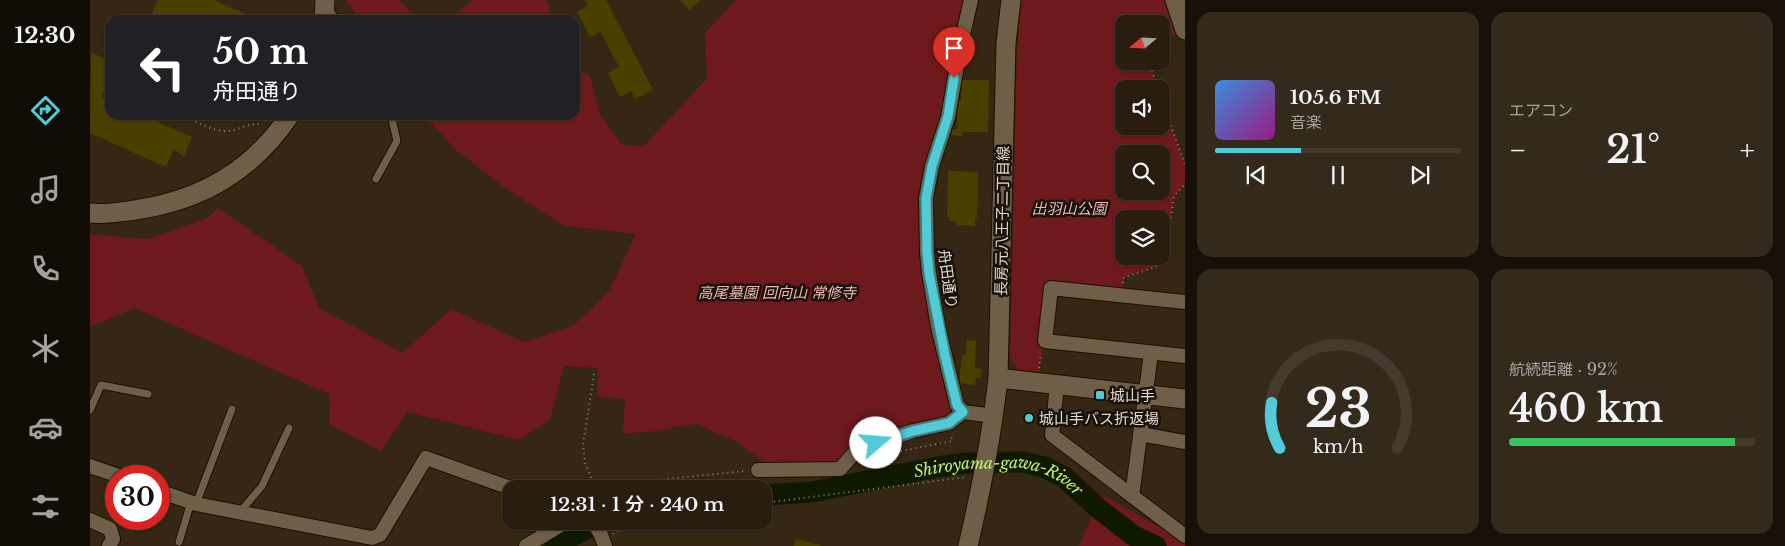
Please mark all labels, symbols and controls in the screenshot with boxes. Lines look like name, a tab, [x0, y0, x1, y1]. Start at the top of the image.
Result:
north arrow	[1115, 15, 1170, 70]
map controls	[1115, 15, 1170, 265]
text: 12:30	[15, 22, 75, 49]
pin	[933, 27, 975, 78]
text: 50 m	[213, 30, 308, 73]
icon: arrive	[940, 34, 968, 62]
icon: left	[130, 35, 195, 100]
text: 舟田通り	[213, 78, 301, 105]
button: sound	[1115, 80, 1170, 135]
text: 105.6 FM	[1290, 86, 1381, 109]
icon: directions	[28, 93, 63, 128]
text: エアコン	[1509, 100, 1573, 120]
text: 音楽	[1290, 112, 1322, 132]
text: 21°	[1606, 126, 1660, 173]
text: −	[1509, 133, 1527, 168]
text: +	[1740, 133, 1755, 168]
button: search	[1115, 145, 1170, 200]
street label: 長房元八王子二丁目線	[991, 146, 1013, 296]
icon: previous	[1242, 161, 1270, 189]
icon: pause	[1324, 161, 1352, 189]
icon: next	[1406, 161, 1434, 189]
icon: music	[28, 172, 63, 207]
park label: 出羽山公園	[1031, 199, 1108, 218]
button: layers	[1115, 210, 1170, 265]
street label: 舟田通り	[934, 248, 962, 310]
icon: phone	[28, 251, 63, 286]
park label: 高尾墓園 回向山 常修寺	[698, 283, 858, 302]
icon: climate	[28, 331, 63, 366]
text: 航続距離 · 92%	[1509, 359, 1618, 379]
text: 23	[1305, 377, 1371, 441]
text: 460 km	[1509, 385, 1663, 432]
place label: 城山手	[1110, 386, 1155, 405]
marker: 城山手	[1094, 389, 1106, 401]
place label: 城山手バス折返場	[1039, 409, 1159, 428]
icon: car	[28, 410, 63, 445]
marker: 城山手バス折返場	[1023, 412, 1035, 424]
position arrow	[849, 416, 901, 468]
text: km/h	[1313, 436, 1363, 458]
water label: Shiroyama-gawa-River	[912, 451, 1088, 500]
speed limit sign: 30	[105, 465, 170, 530]
icon: filters	[28, 489, 63, 524]
text: 12:31 · 1 分 · 240 m	[550, 493, 724, 516]

